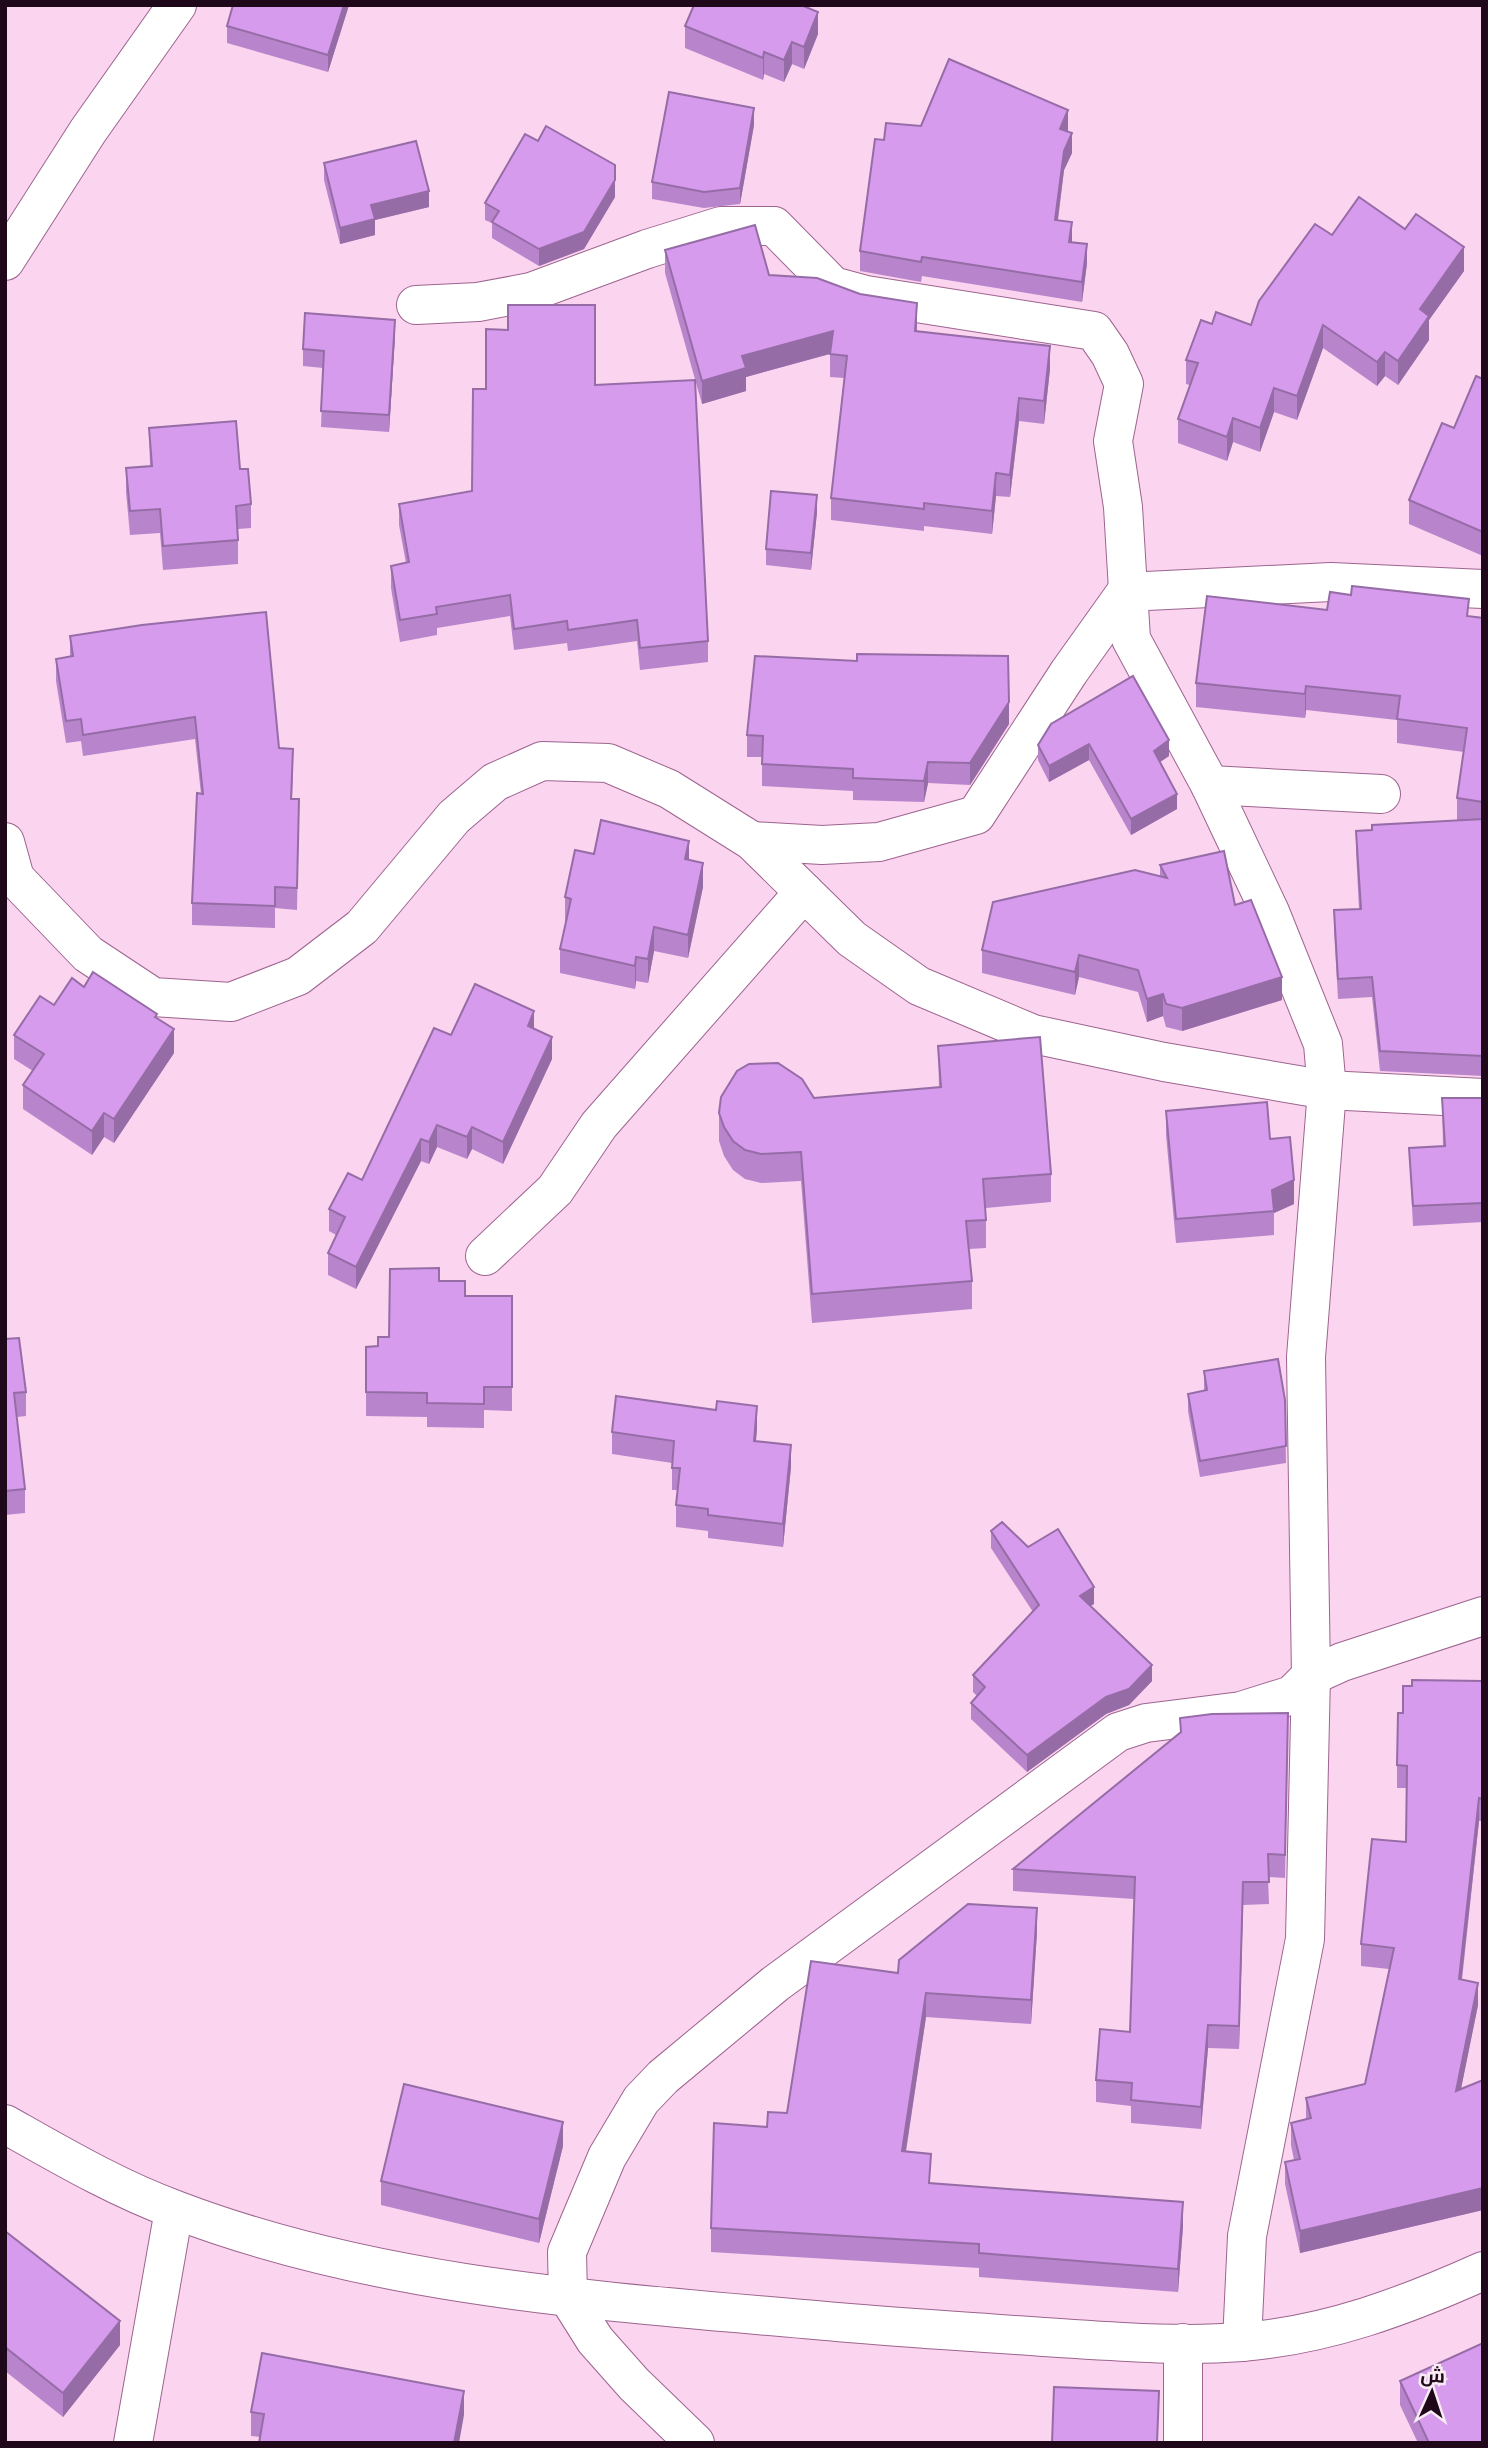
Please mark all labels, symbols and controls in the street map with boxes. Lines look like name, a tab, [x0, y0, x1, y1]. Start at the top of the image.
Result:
north arrow	[1397, 2357, 1467, 2427]
text: ش	[1420, 2364, 1446, 2388]

